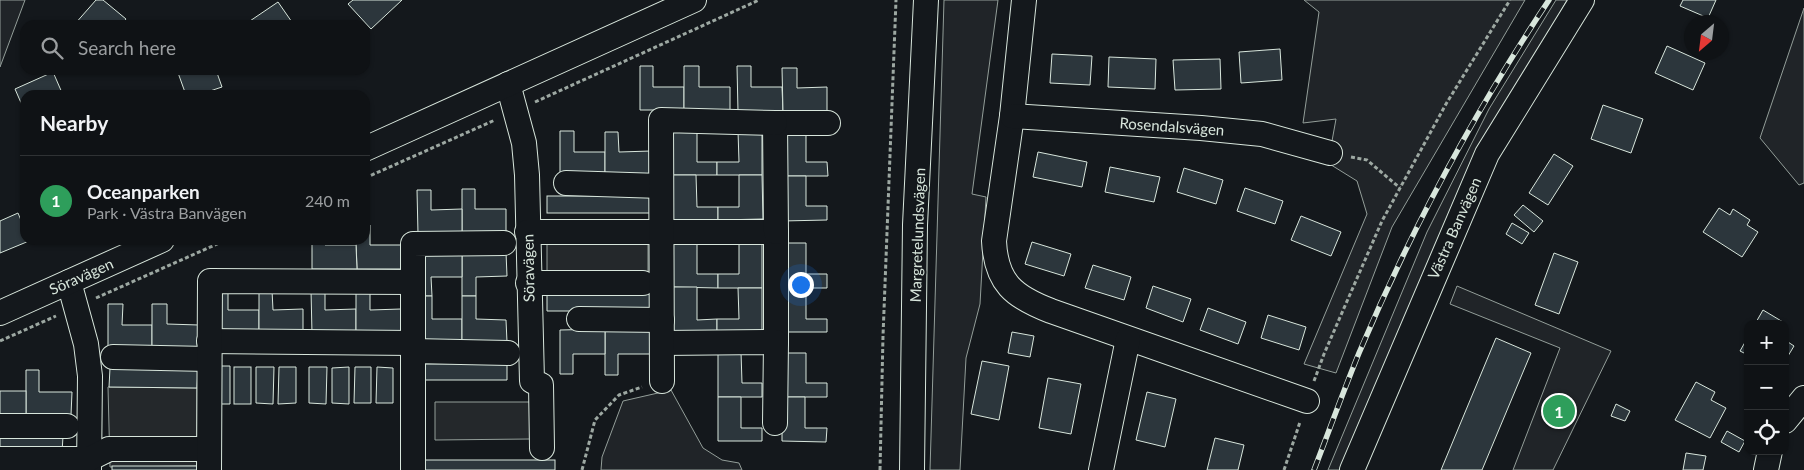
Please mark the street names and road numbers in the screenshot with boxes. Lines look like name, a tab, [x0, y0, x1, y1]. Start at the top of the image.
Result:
street label: Rosendalsvägen	[1119, 113, 1225, 139]
street label: Margretelundsvägen	[906, 167, 928, 303]
street label: Västra Banvägen	[1424, 174, 1484, 282]
street label: Söravägen	[518, 234, 538, 302]
street label: Söravägen	[46, 254, 116, 298]

